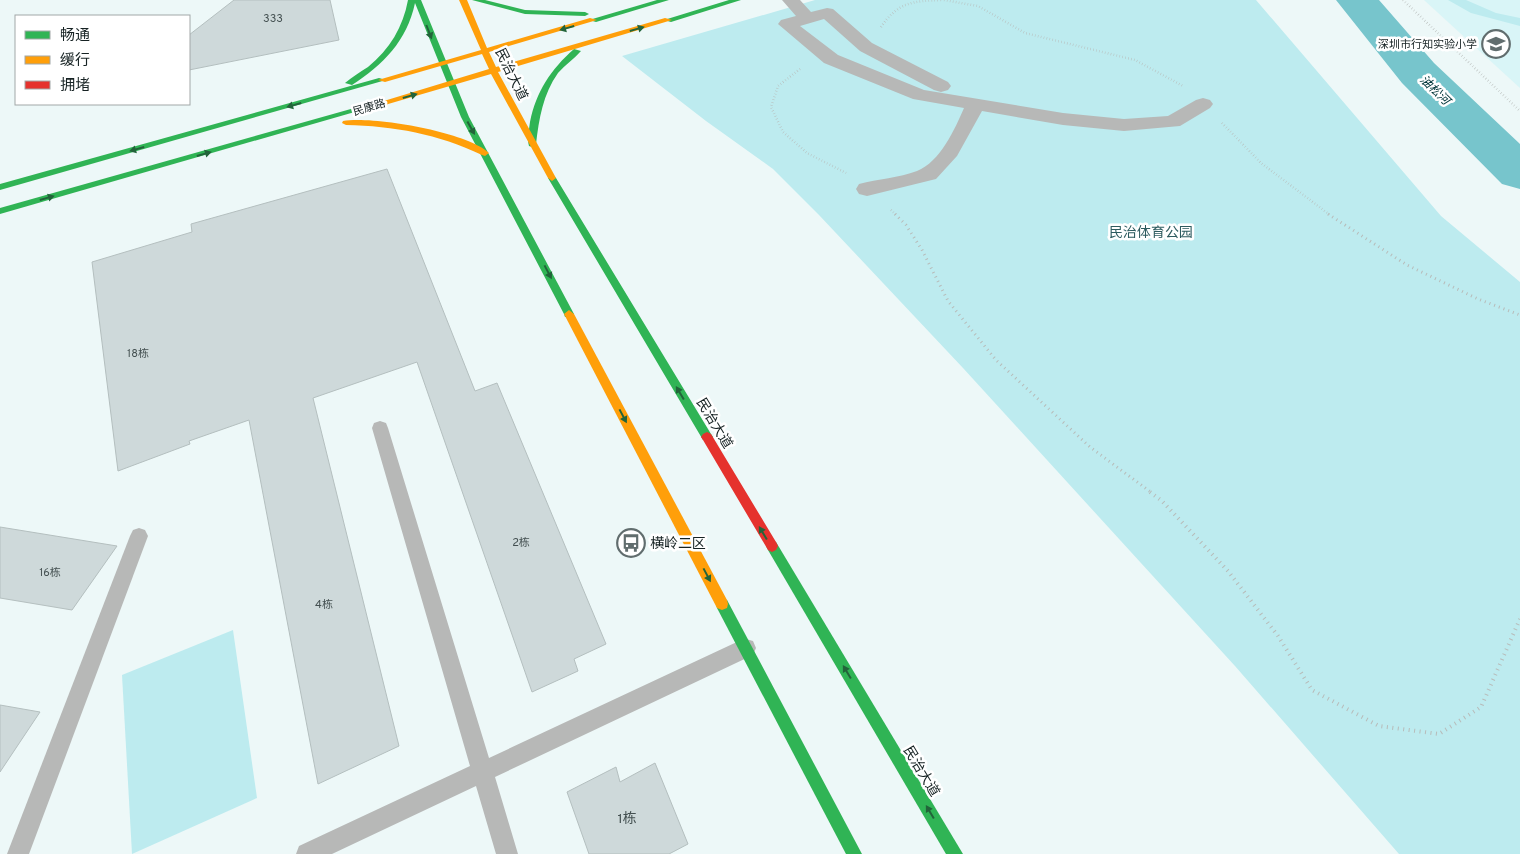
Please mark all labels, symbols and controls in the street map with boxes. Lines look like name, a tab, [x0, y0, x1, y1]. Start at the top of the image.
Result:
house number: 333	[263, 12, 283, 26]
legend	[15, 15, 190, 105]
one-way arrow	[560, 24, 575, 32]
one-way arrow	[425, 25, 433, 40]
one-way arrow	[630, 25, 645, 33]
text: 畅通	[60, 27, 90, 46]
school or university icon: 深圳市行知实验小学	[1481, 29, 1511, 59]
place label: 深圳市行知实验小学	[1378, 38, 1477, 52]
street label: 民治大道	[491, 46, 531, 104]
text: 缓行	[60, 52, 90, 71]
water label: 油松河	[1416, 72, 1454, 110]
text: 拥堵	[60, 77, 90, 96]
one-way arrow	[403, 91, 418, 99]
street label: 民康路	[351, 97, 387, 119]
one-way arrow	[286, 101, 301, 109]
one-way arrow	[467, 122, 476, 135]
one-way arrow	[130, 146, 145, 154]
one-way arrow	[196, 150, 211, 158]
one-way arrow	[40, 193, 55, 201]
park label: 民治体育公园	[1109, 225, 1193, 242]
one-way arrow	[543, 265, 552, 279]
house number: 18栋	[127, 347, 149, 361]
one-way arrow	[676, 387, 685, 400]
street label: 民治大道	[692, 395, 735, 452]
one-way arrow	[619, 408, 627, 423]
one-way arrow	[759, 526, 768, 539]
bus stop icon: 横岭二区	[616, 528, 646, 558]
place label: 横岭二区	[650, 535, 706, 553]
house number: 2栋	[512, 536, 530, 550]
house number: 16栋	[39, 566, 61, 580]
one-way arrow	[703, 568, 711, 582]
house number: 4栋	[315, 598, 333, 612]
one-way arrow	[842, 666, 851, 679]
street label: 民治大道	[899, 743, 942, 800]
one-way arrow	[925, 806, 934, 819]
house number: 1栋	[617, 810, 637, 828]

